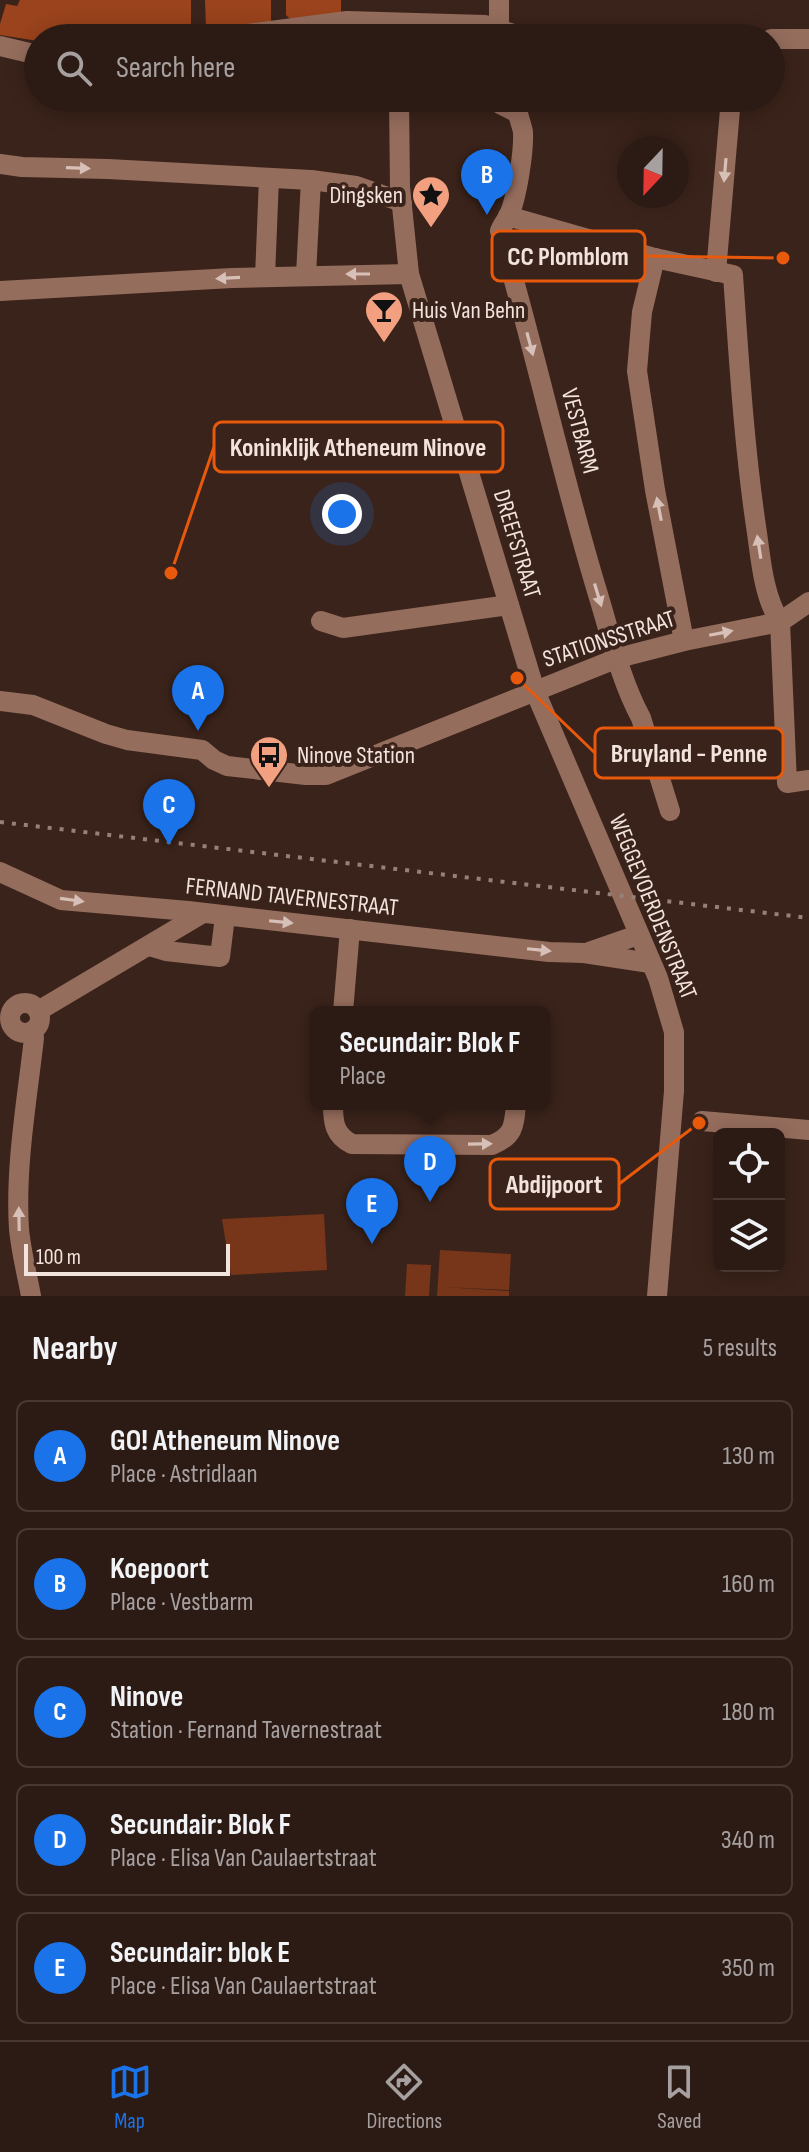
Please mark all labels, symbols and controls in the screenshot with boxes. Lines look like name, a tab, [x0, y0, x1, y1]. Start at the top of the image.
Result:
search box	[24, 24, 785, 112]
icon: search	[52, 46, 96, 90]
text: Search here	[116, 50, 235, 86]
north arrow	[617, 136, 689, 208]
pin: B	[461, 149, 513, 215]
one-way arrow	[718, 158, 731, 183]
one-way arrow	[66, 162, 91, 175]
place icon: Dingsken	[410, 174, 452, 229]
place label: Dingsken	[330, 181, 403, 210]
callout: CC Plomblom	[492, 231, 645, 281]
text: CC Plomblom	[507, 242, 629, 273]
one-way arrow	[345, 268, 370, 281]
one-way arrow	[215, 272, 240, 285]
bar icon: Huis Van Behn	[363, 289, 405, 344]
place label: Huis Van Behn	[412, 296, 525, 325]
one-way arrow	[524, 332, 536, 357]
street label: VESTBARM	[555, 385, 605, 477]
callout: Koninklijk Atheneum Ninove	[214, 422, 503, 472]
text: Koninklijk Atheneum Ninove	[230, 433, 486, 464]
street label: DREEFSTRAAT	[487, 486, 547, 602]
your location	[322, 494, 362, 534]
one-way arrow	[652, 497, 664, 522]
one-way arrow	[752, 535, 765, 560]
one-way arrow	[593, 583, 605, 607]
street label: STATIONSSTRAAT	[539, 604, 679, 674]
one-way arrow	[709, 627, 734, 639]
pin: A	[172, 665, 224, 731]
callout: Bruyland - Penne	[595, 728, 783, 778]
bus stop icon: Ninove Station	[248, 734, 290, 789]
text: Bruyland - Penne	[611, 739, 767, 770]
place label: Ninove Station	[297, 741, 415, 770]
pin: C	[143, 779, 195, 845]
street label: WEGGEVOERDENSTRAAT	[603, 810, 703, 1004]
street label: FERNAND TAVERNESTRAAT	[184, 871, 400, 923]
one-way arrow	[60, 894, 85, 907]
one-way arrow	[269, 915, 294, 928]
one-way arrow	[527, 944, 552, 957]
popup	[310, 1006, 550, 1110]
text: Secundair: Blok F	[339, 1025, 521, 1061]
text: Place	[339, 1061, 386, 1092]
map controls	[713, 1128, 785, 1272]
button: locate	[713, 1128, 785, 1200]
pin: D	[404, 1136, 456, 1202]
one-way arrow	[467, 1138, 493, 1151]
callout: Abdijpoort	[490, 1159, 619, 1209]
text: Abdijpoort	[505, 1170, 603, 1201]
pin: E	[346, 1178, 398, 1244]
button: layers	[713, 1200, 785, 1272]
one-way arrow	[13, 1206, 26, 1231]
scale bar	[24, 1240, 230, 1276]
text: 100 m	[36, 1244, 81, 1271]
text: Nearby	[32, 1328, 118, 1369]
text: 5 results	[703, 1333, 777, 1364]
text: GO! Atheneum Ninove	[110, 1423, 340, 1459]
text: A	[54, 1441, 66, 1472]
text: 130 m	[723, 1441, 775, 1472]
text: Place · Astridlaan	[110, 1459, 258, 1490]
text: Koepoort	[110, 1551, 209, 1587]
text: B	[54, 1569, 66, 1600]
text: 160 m	[722, 1569, 775, 1600]
text: Place · Vestbarm	[110, 1587, 254, 1618]
text: Ninove	[110, 1679, 183, 1715]
text: C	[53, 1697, 67, 1728]
text: 180 m	[722, 1697, 775, 1728]
text: Station · Fernand Tavernestraat	[110, 1715, 382, 1746]
text: Secundair: Blok F	[110, 1807, 291, 1843]
text: D	[53, 1825, 67, 1856]
text: 340 m	[721, 1825, 775, 1856]
text: Place · Elisa Van Caulaertstraat	[110, 1843, 377, 1874]
text: Secundair: blok E	[110, 1935, 290, 1971]
text: E	[54, 1953, 66, 1984]
text: 350 m	[721, 1953, 775, 1984]
text: Place · Elisa Van Caulaertstraat	[110, 1971, 377, 2002]
tab: Map	[108, 2060, 152, 2135]
tab: Directions	[367, 2060, 442, 2135]
tab: Saved	[657, 2060, 701, 2135]

